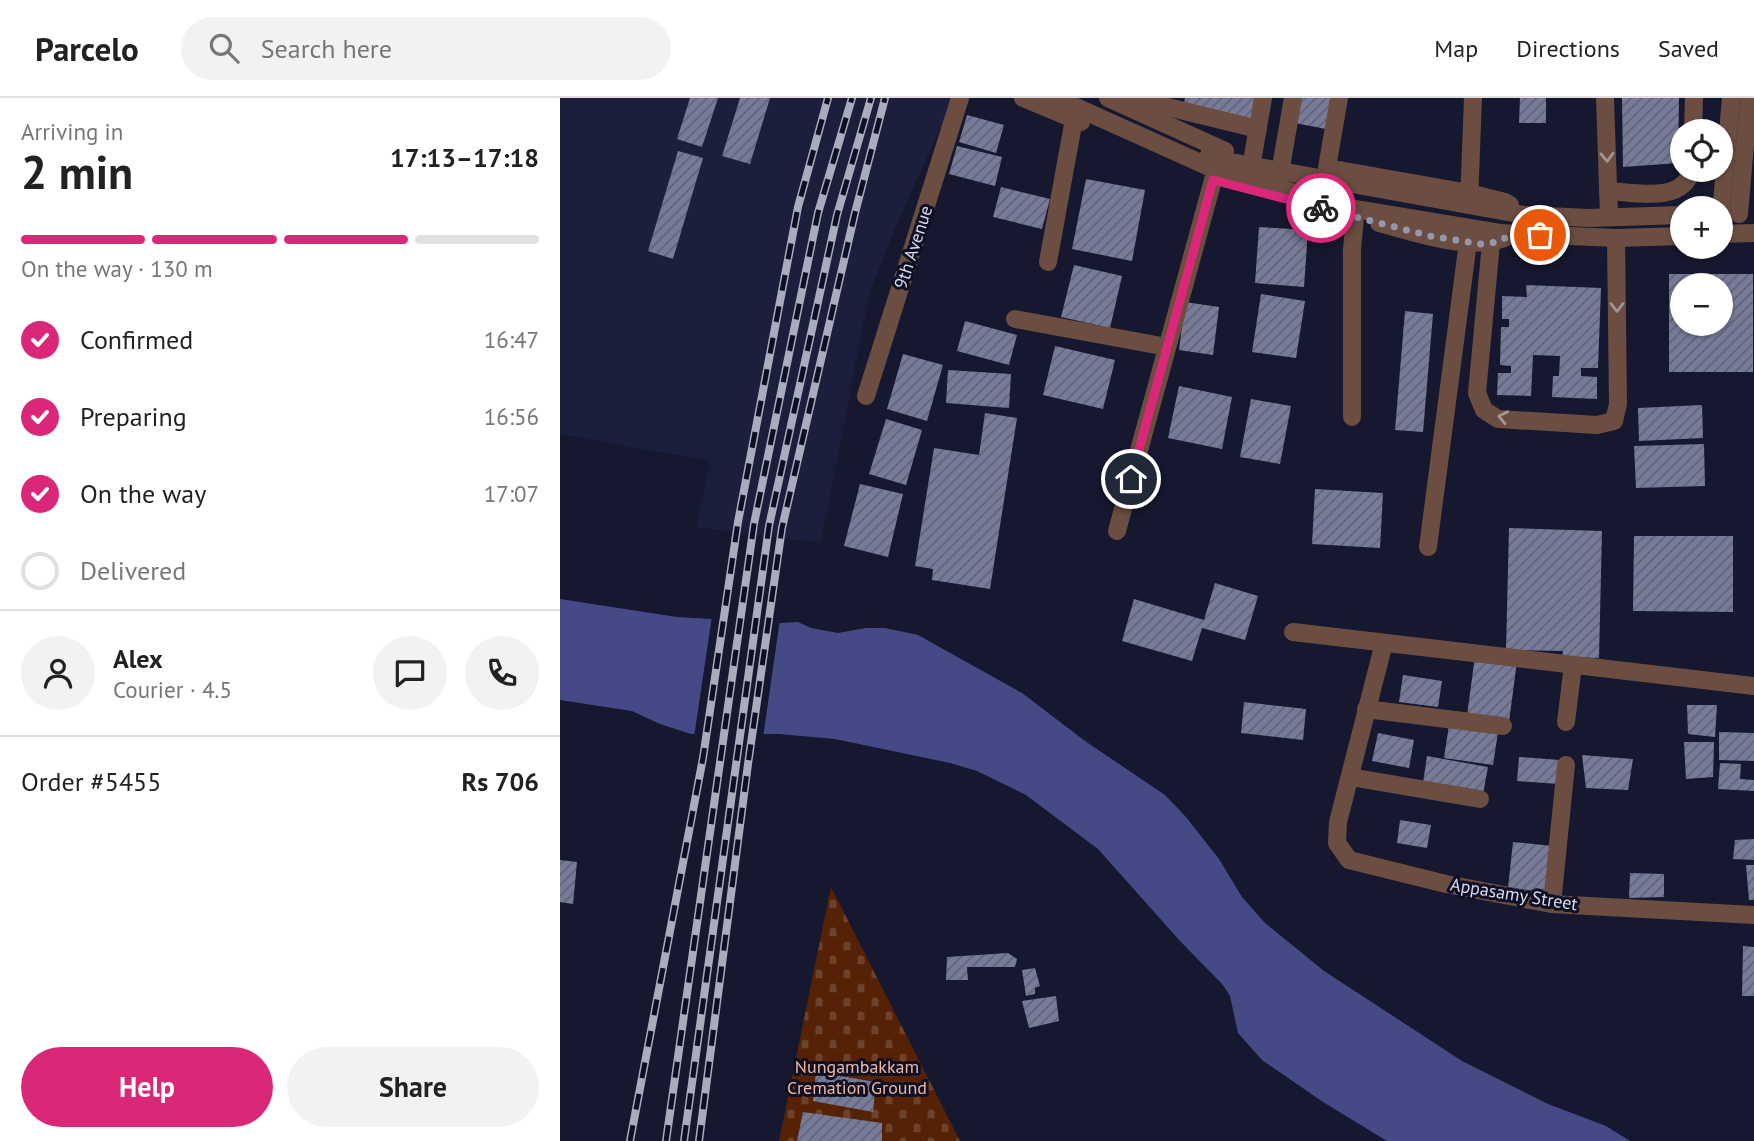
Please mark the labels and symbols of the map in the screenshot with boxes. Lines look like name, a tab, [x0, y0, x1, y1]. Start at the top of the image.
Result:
one-way arrow	[1599, 152, 1614, 163]
courier	[1286, 173, 1356, 243]
street label: 9th Avenue	[889, 202, 937, 292]
pin	[1510, 205, 1570, 265]
one-way arrow	[1609, 302, 1625, 312]
one-way arrow	[1497, 411, 1509, 426]
pin	[1101, 449, 1161, 509]
street label: Appasamy Street	[1449, 873, 1579, 915]
park label: Nungambakkam Cremation Ground	[787, 1055, 927, 1099]

